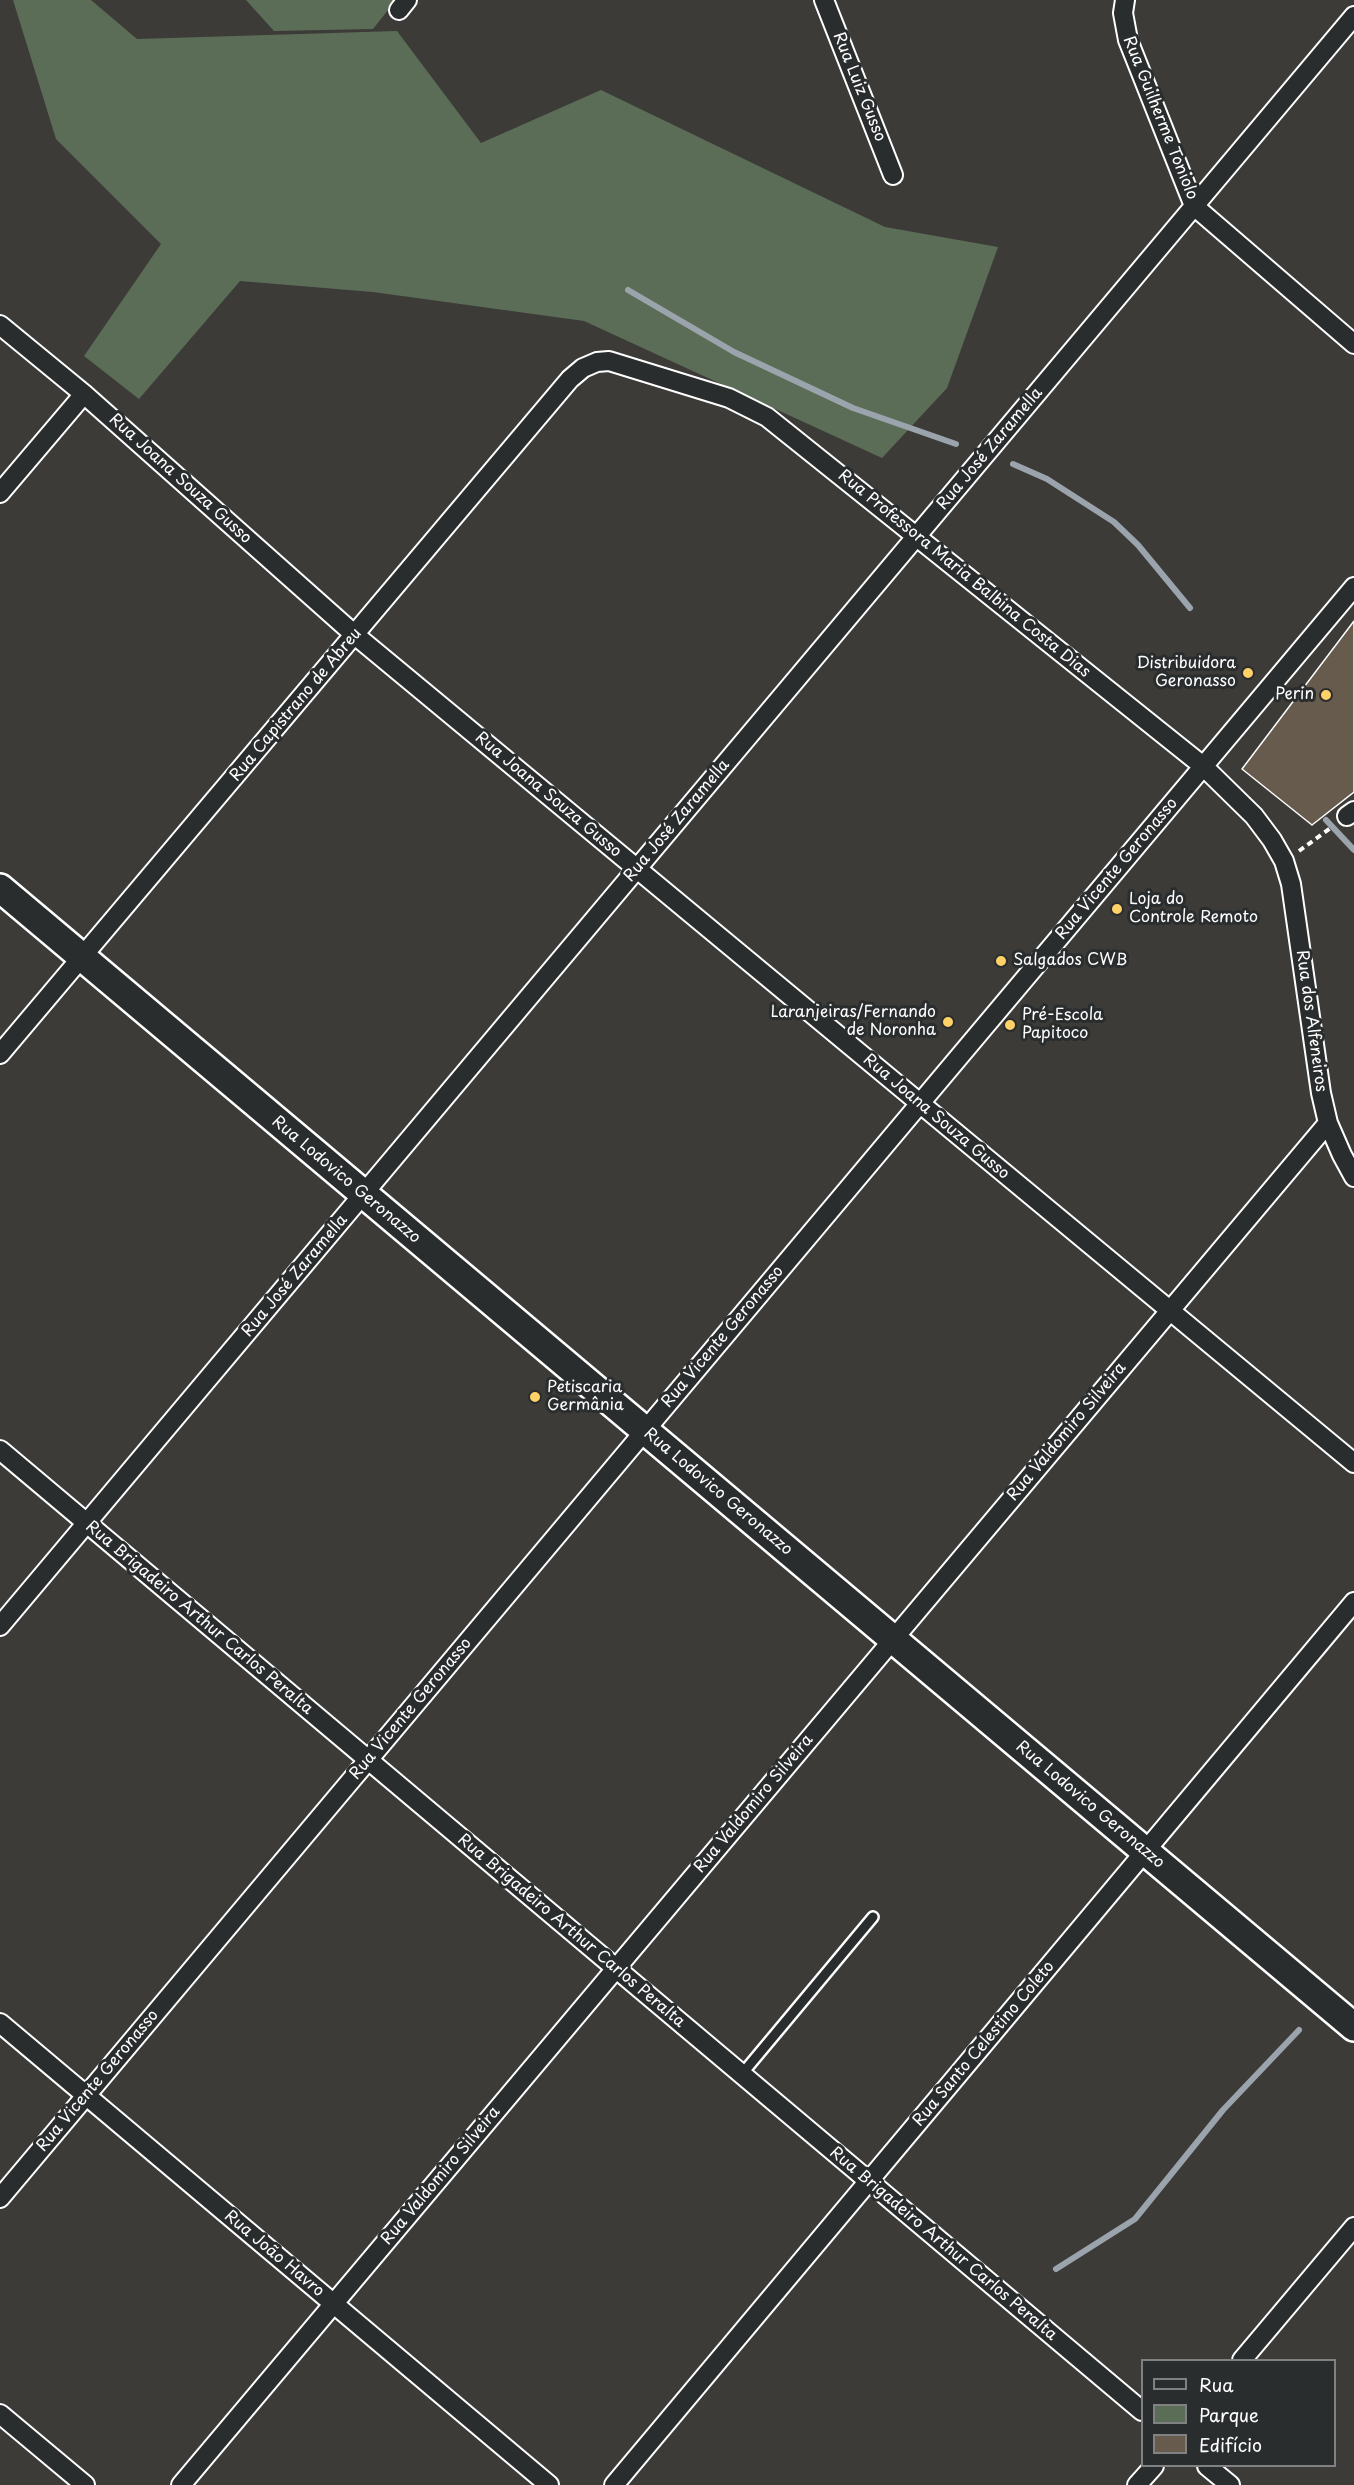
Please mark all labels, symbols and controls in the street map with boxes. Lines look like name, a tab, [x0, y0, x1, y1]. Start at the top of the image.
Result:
street label: Rua Luiz Gusso	[828, 30, 890, 144]
street label: Rua Guilherme Toniolo	[1118, 33, 1202, 203]
street label: Rua José Zaramella	[933, 384, 1047, 514]
street label: Rua Joana Souza Gusso	[105, 410, 255, 548]
street label: Rua Professora Maria Balbina Costa Dias	[834, 466, 1094, 682]
street label: Rua Capistrano de Abreu	[226, 624, 366, 786]
place label: Distribuidora Geronasso	[1136, 654, 1236, 692]
marker: Distribuidora Geronasso	[1241, 666, 1255, 680]
place label: Perin	[1275, 685, 1314, 705]
marker: Perin	[1319, 688, 1333, 702]
street label: Rua Joana Souza Gusso	[471, 728, 625, 862]
street label: Rua José Zaramella	[620, 756, 734, 886]
street label: Rua Vicente Geronasso	[1052, 794, 1182, 944]
place label: Loja do Controle Remoto	[1129, 890, 1258, 928]
marker: Loja do Controle Remoto	[1110, 902, 1124, 916]
street label: Rua dos Alfeneiros	[1292, 949, 1330, 1093]
place label: Salgados CWB	[1013, 951, 1127, 971]
marker: Salgados CWB	[994, 954, 1008, 968]
place label: Laranjeiras/Fernando de Noronha	[770, 1003, 936, 1041]
place label: Pré-Escola Papitoco	[1022, 1006, 1103, 1044]
marker: Laranjeiras/Fernando de Noronha	[941, 1015, 955, 1029]
marker: Pré-Escola Papitoco	[1003, 1018, 1017, 1032]
street label: Rua Joana Souza Gusso	[859, 1050, 1013, 1184]
street label: Rua Lodovico Geronazzo	[268, 1112, 424, 1248]
street label: Rua José Zaramella	[238, 1211, 352, 1341]
street label: Rua Vicente Geronasso	[658, 1262, 788, 1412]
street label: Rua Valdomiro Silveira	[1003, 1359, 1131, 1505]
place label: Petiscaria Germânia	[547, 1378, 624, 1416]
marker: Petiscaria Germânia	[528, 1390, 542, 1404]
street label: Rua Lodovico Geronazzo	[640, 1424, 796, 1560]
street label: Rua Brigadeiro Arthur Carlos Peralta	[81, 1517, 317, 1719]
street label: Rua Vicente Geronasso	[346, 1634, 476, 1784]
street label: Rua Valdomiro Silveira	[690, 1731, 818, 1877]
street label: Rua Lodovico Geronazzo	[1012, 1737, 1168, 1873]
street label: Rua Brigadeiro Arthur Carlos Peralta	[453, 1830, 689, 2032]
street label: Rua Santo Celestino Coleto	[909, 1957, 1059, 2131]
street label: Rua Vicente Geronasso	[33, 2006, 163, 2156]
street label: Rua Valdomiro Silveira	[377, 2103, 505, 2249]
street label: Rua Brigadeiro Arthur Carlos Peralta	[825, 2143, 1061, 2345]
street label: Rua João Havro	[220, 2207, 328, 2301]
legend	[1141, 2359, 1336, 2467]
text: Rua	[1199, 2371, 1234, 2398]
text: Parque	[1199, 2401, 1259, 2428]
text: Edifício	[1199, 2431, 1262, 2458]

